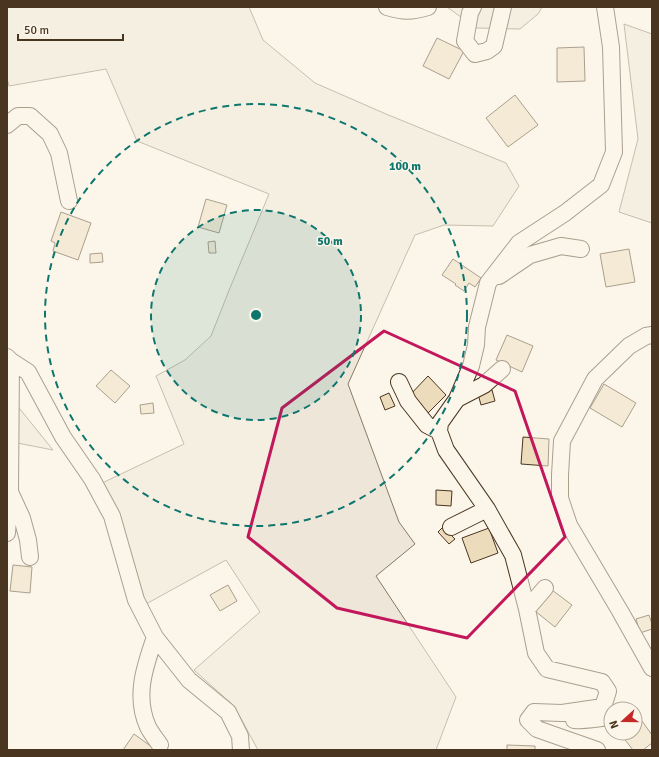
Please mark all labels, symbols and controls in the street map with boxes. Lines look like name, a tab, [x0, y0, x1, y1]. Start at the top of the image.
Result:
scale bar	[18, 16, 123, 42]
text: 50 m	[24, 23, 49, 38]
text: 100 m	[389, 159, 421, 174]
text: 50 m	[317, 234, 343, 249]
centre of rings	[249, 308, 263, 322]
north arrow	[603, 701, 643, 741]
text: N	[607, 719, 622, 730]

